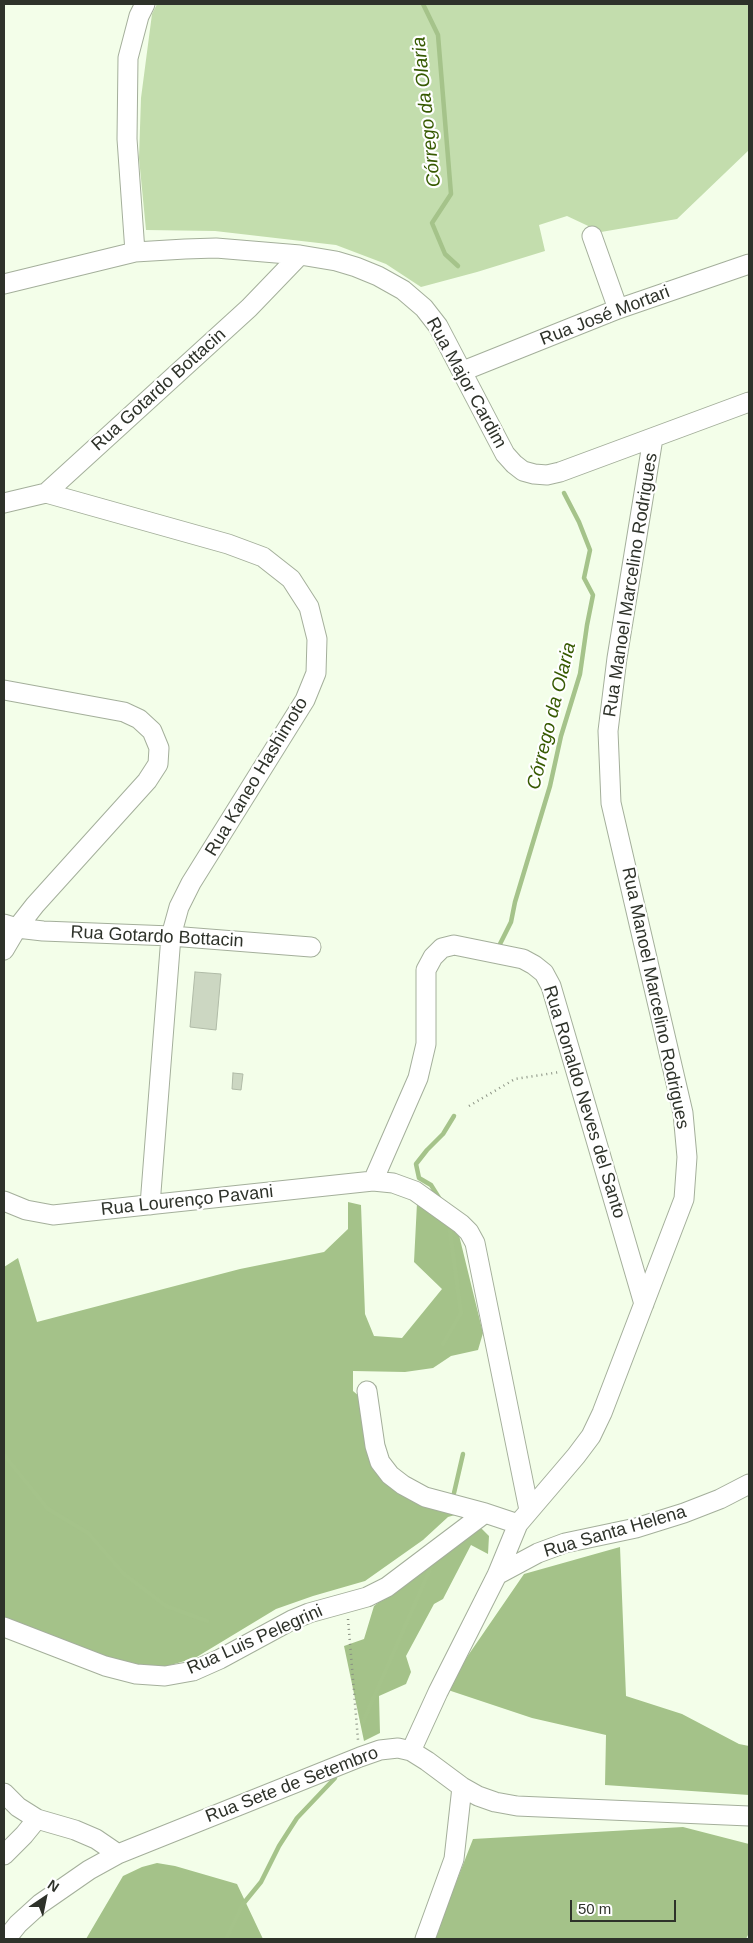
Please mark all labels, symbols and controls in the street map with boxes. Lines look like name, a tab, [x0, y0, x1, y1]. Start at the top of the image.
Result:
water label: Córrego da Olaria	[408, 36, 446, 188]
street label: Rua José Mortari	[537, 281, 673, 351]
street label: Rua Major Cardim	[421, 314, 511, 452]
street label: Rua Gotardo Bottacin	[87, 324, 231, 456]
street label: Rua Manoel Marcelino Rodrigues	[599, 451, 663, 719]
water label: Córrego da Olaria	[523, 640, 581, 792]
street label: Rua Kaneo Hashimoto	[201, 694, 313, 860]
street label: Rua Manoel Marcelino Rodrigues	[617, 865, 693, 1131]
street label: Rua Gotardo Bottacin	[70, 922, 244, 952]
street label: Rua Ronaldo Neves del Santo	[538, 983, 630, 1221]
street label: Rua Lourenço Pavani	[100, 1181, 274, 1221]
street label: Rua Santa Helena	[541, 1501, 689, 1563]
street label: Rua Luis Pelegrini	[184, 1600, 326, 1680]
street label: Rua Sete de Setembro	[203, 1742, 381, 1828]
north arrow	[20, 1873, 70, 1923]
text: N	[45, 1876, 62, 1895]
scale bar	[573, 1890, 679, 1922]
text: 50 m	[578, 1900, 611, 1917]

